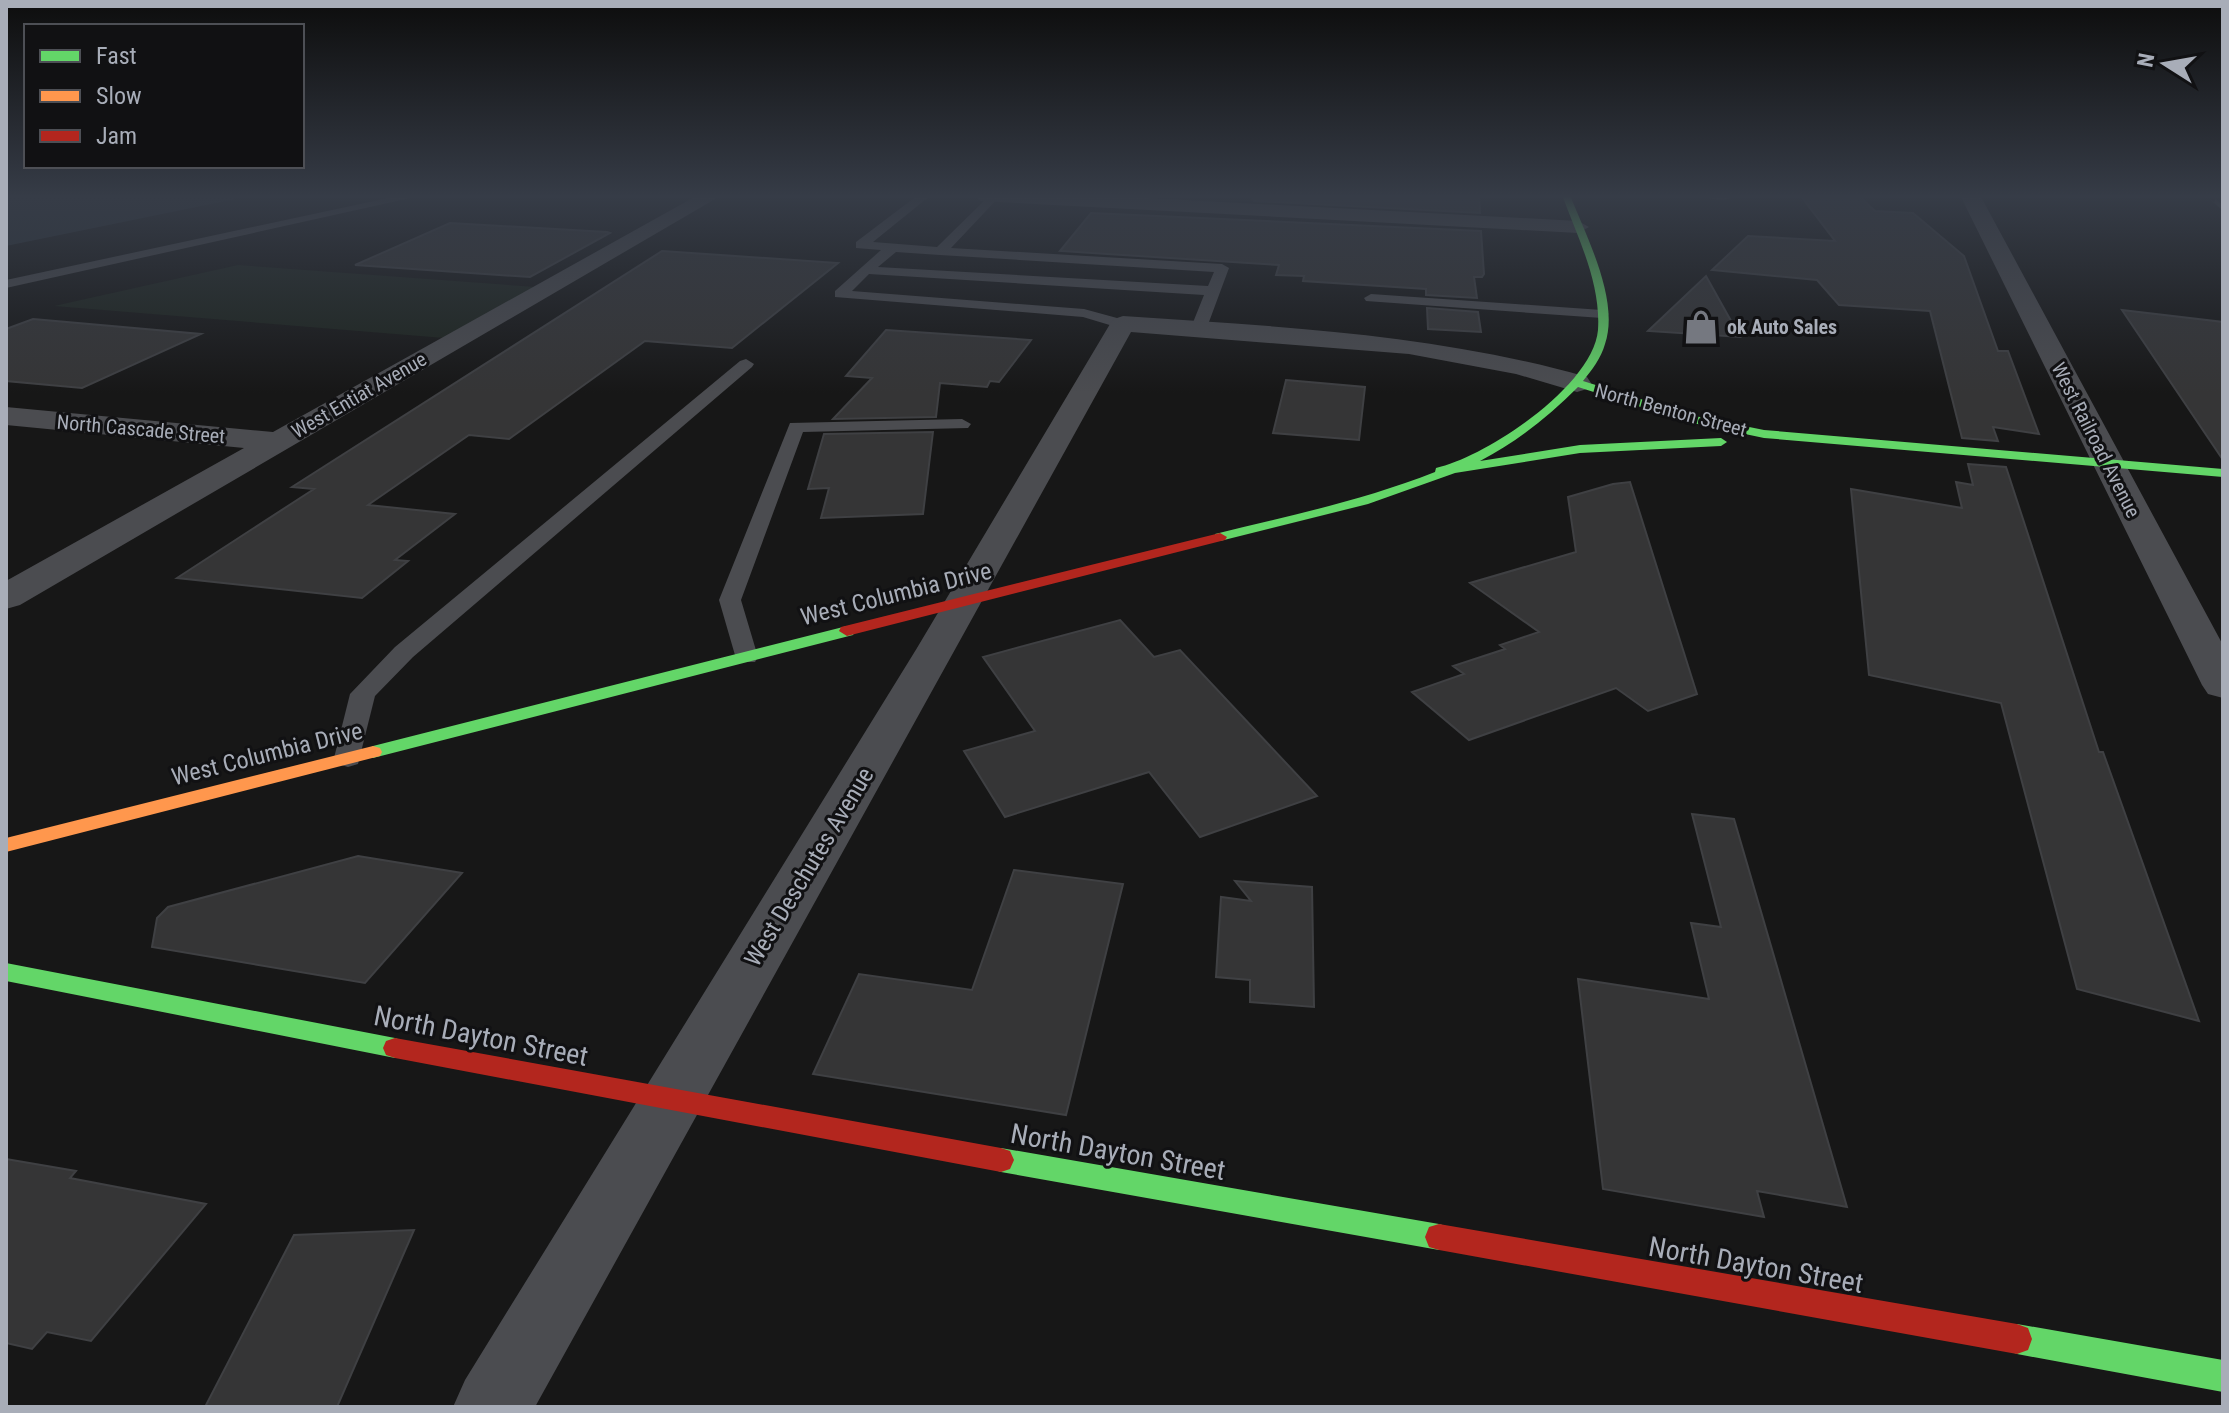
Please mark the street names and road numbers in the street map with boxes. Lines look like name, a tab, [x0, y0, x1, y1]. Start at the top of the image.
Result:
street label: West Entiat Avenue	[287, 347, 431, 443]
street label: West Railroad Avenue	[2047, 358, 2145, 522]
street label: North Benton Street	[1593, 378, 1750, 442]
street label: North Cascade Street	[56, 410, 226, 448]
street label: West Columbia Drive	[798, 557, 994, 631]
street label: West Columbia Drive	[169, 717, 365, 791]
street label: West Deschutes Avenue	[739, 763, 879, 971]
street label: North Dayton Street	[371, 999, 591, 1073]
street label: North Dayton Street	[1008, 1117, 1228, 1187]
street label: North Dayton Street	[1646, 1230, 1866, 1300]

